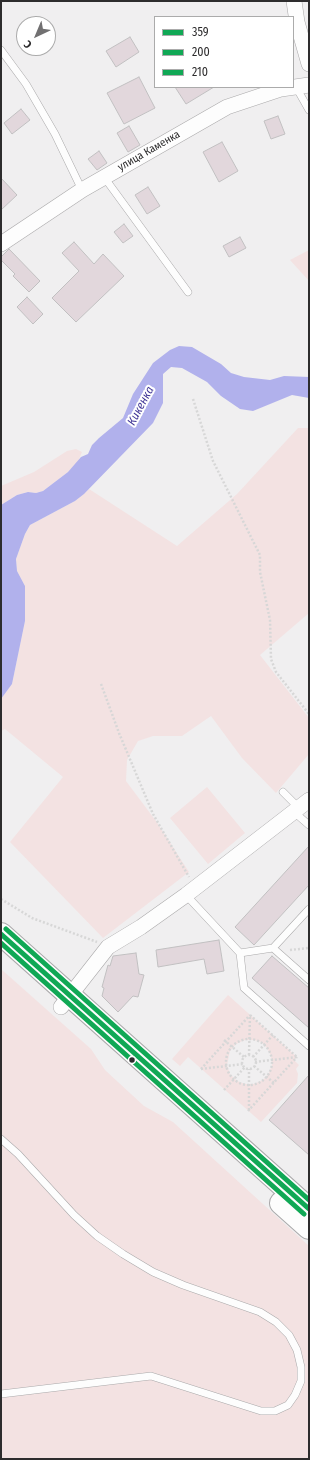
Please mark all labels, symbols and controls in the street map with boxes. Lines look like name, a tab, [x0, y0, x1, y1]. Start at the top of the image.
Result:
north arrow	[16, 16, 56, 56]
legend	[154, 16, 294, 88]
text: 359	[192, 25, 209, 39]
text: С	[21, 38, 35, 51]
text: 200	[192, 45, 210, 59]
text: 210	[192, 65, 208, 79]
street label: улица Каменка	[116, 128, 182, 174]
water label: Кикенка	[125, 384, 157, 428]
unlabelled marker	[127, 1055, 137, 1065]

